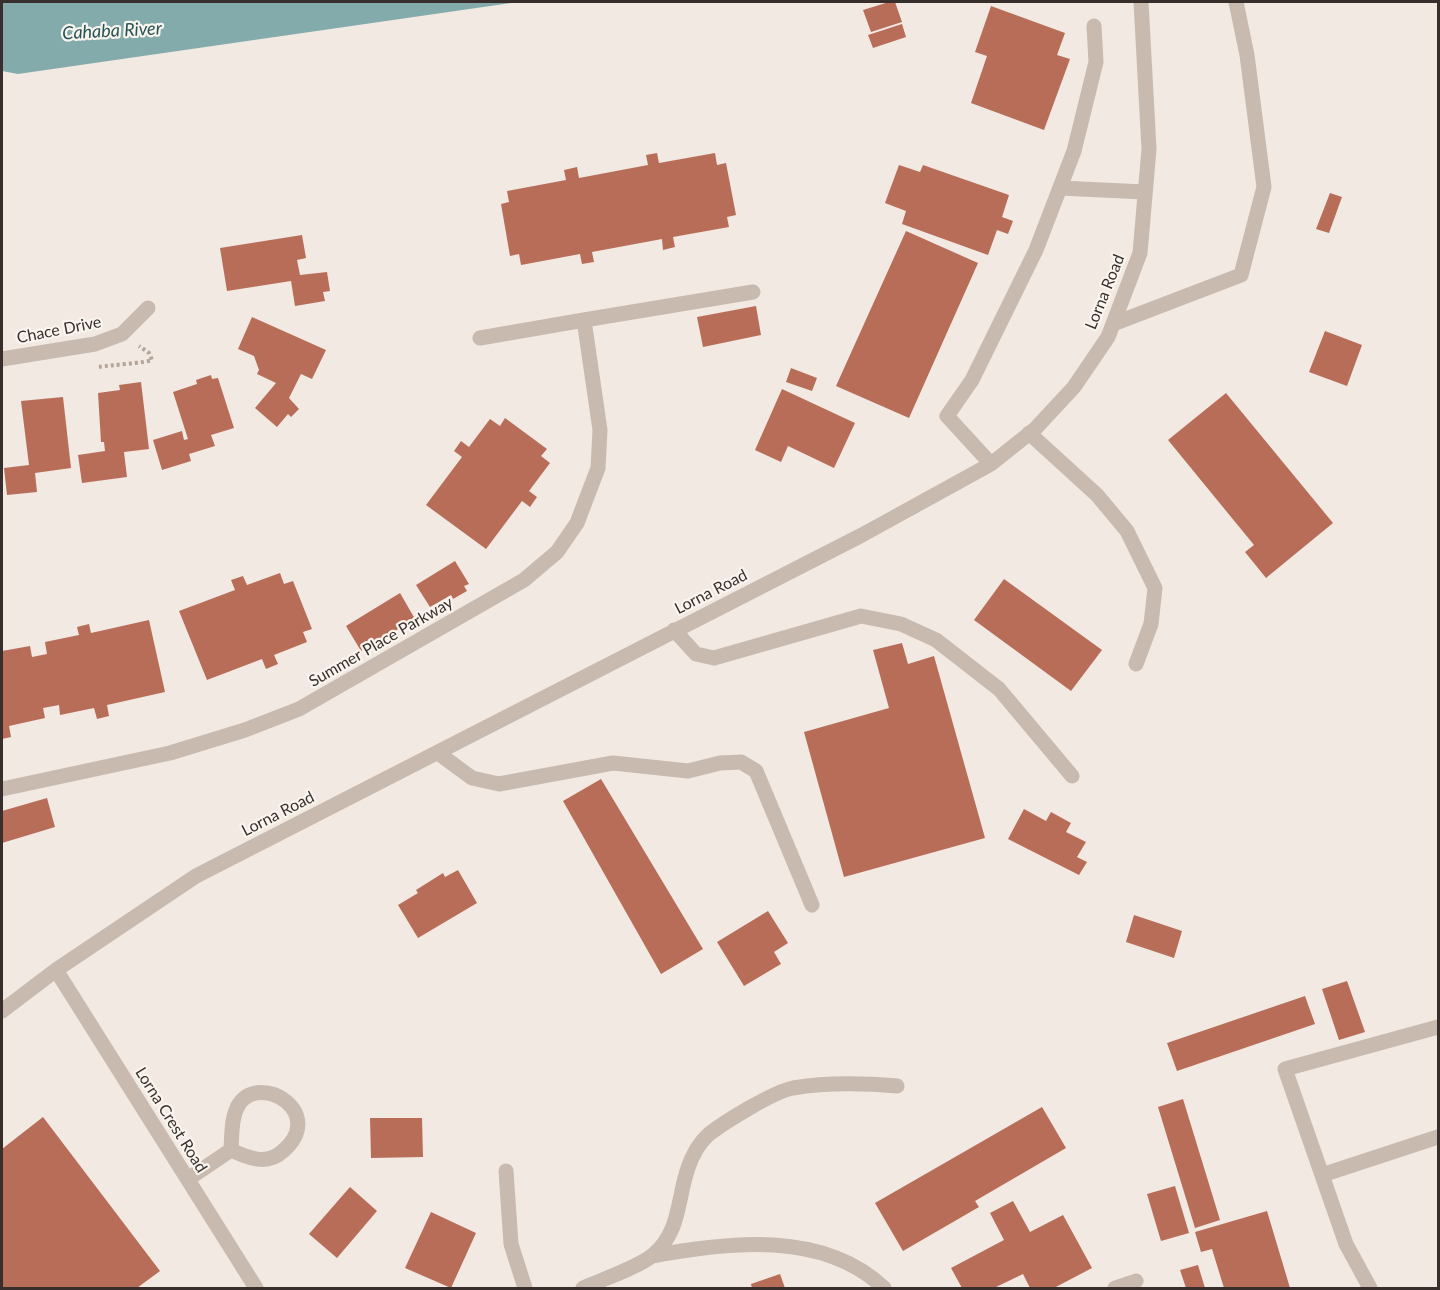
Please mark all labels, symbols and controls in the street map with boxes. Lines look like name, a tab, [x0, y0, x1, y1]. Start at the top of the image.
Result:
water label: Cahaba River	[62, 18, 162, 44]
street label: Lorna Road	[1081, 252, 1129, 332]
street label: Chace Drive	[15, 312, 103, 348]
street label: Lorna Road	[671, 566, 751, 618]
street label: Summer Place Parkway	[306, 593, 456, 691]
street label: Lorna Road	[238, 788, 318, 840]
street label: Lorna Crest Road	[131, 1064, 211, 1176]

